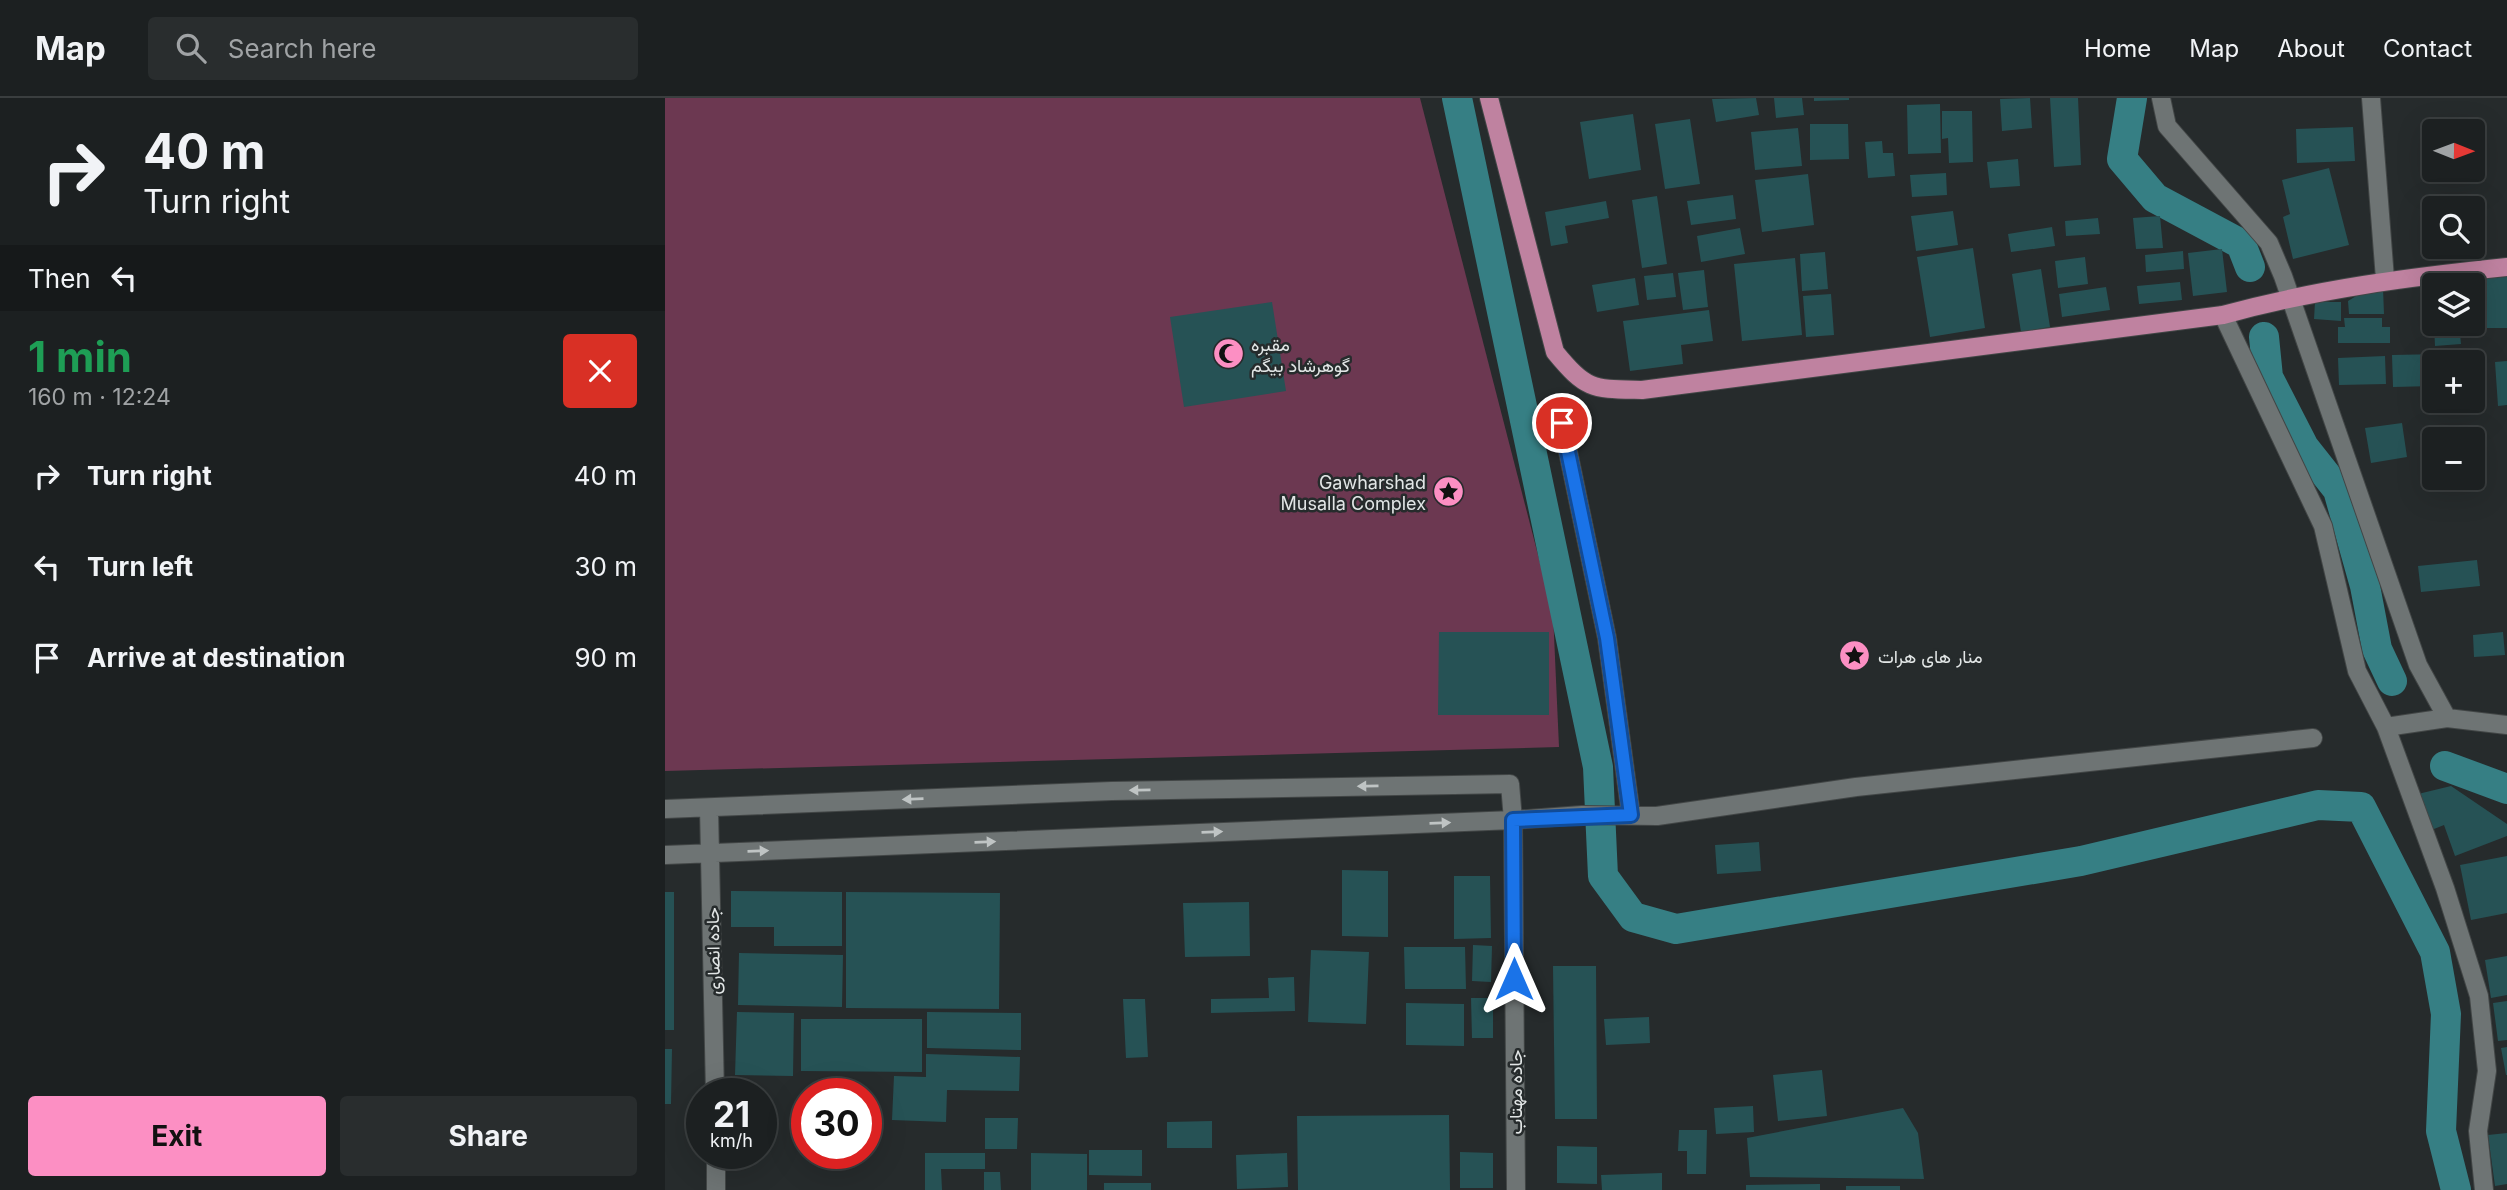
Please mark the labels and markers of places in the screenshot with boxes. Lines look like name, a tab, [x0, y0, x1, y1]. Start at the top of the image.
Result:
place label: مقبره گوهرشاد بیگم	[1251, 334, 1350, 378]
mosque icon: مقبره گوهرشاد بیگم	[1211, 337, 1245, 371]
pin	[1532, 393, 1592, 453]
place label: Gawharshad Musalla Complex	[1281, 472, 1426, 514]
place icon: Gawharshad Musalla Complex	[1432, 475, 1466, 509]
place icon: منار های هرات	[1838, 639, 1872, 673]
place label: منار های هرات	[1878, 646, 1983, 668]

